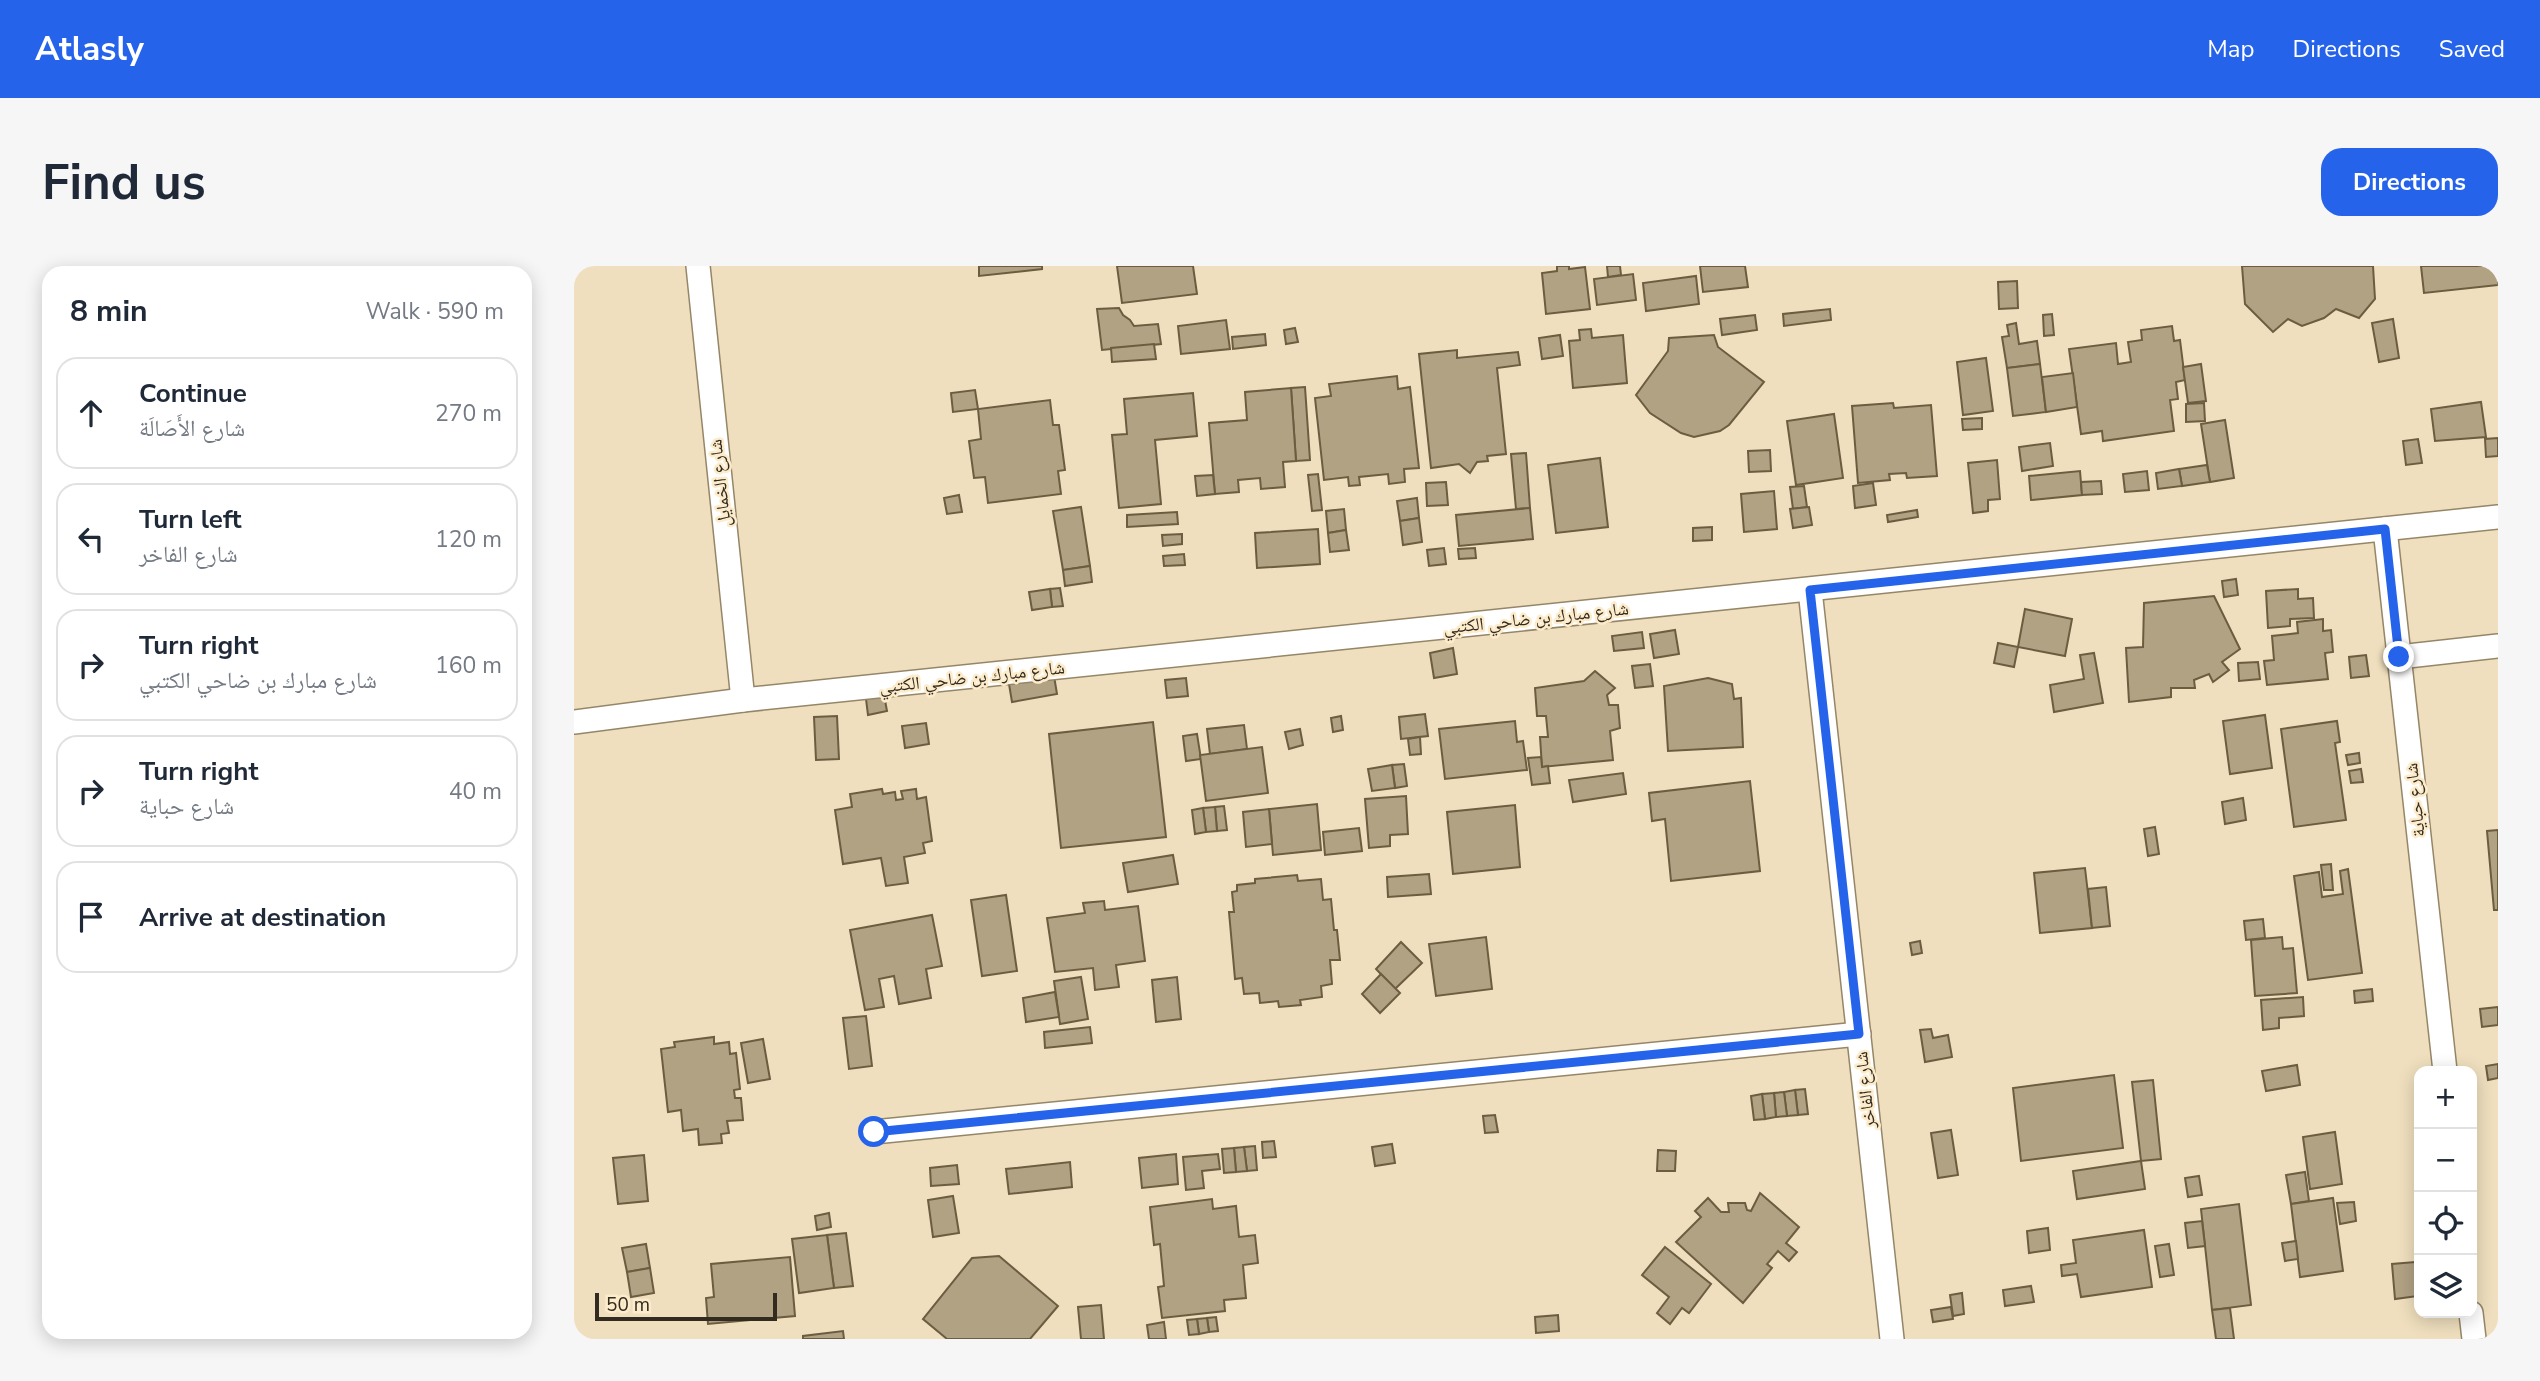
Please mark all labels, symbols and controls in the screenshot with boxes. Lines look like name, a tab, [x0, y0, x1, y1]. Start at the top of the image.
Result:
text: Atlasly	[35, 27, 144, 72]
text: Map	[2207, 33, 2254, 65]
text: Directions	[2292, 33, 2401, 65]
text: Saved	[2439, 33, 2505, 65]
button: Directions	[2321, 148, 2498, 216]
text: Find us	[42, 149, 206, 216]
text: 8 min	[70, 291, 148, 332]
text: Walk · 590 m	[365, 296, 504, 327]
text: Continue	[139, 376, 247, 411]
icon: ahead	[72, 394, 110, 432]
text: 270 m	[435, 398, 502, 429]
text: شارع الأَصَالَة	[139, 413, 245, 444]
street label: شارع الخمايل	[703, 438, 737, 528]
text: Turn left	[139, 502, 242, 537]
icon: left	[72, 520, 110, 558]
text: 120 m	[435, 524, 502, 555]
text: شارع الفاخر	[139, 539, 238, 570]
street label: شارع مبارك بن ضاحي الكتبي	[1442, 596, 1630, 642]
text: Turn right	[139, 628, 258, 663]
route end	[2383, 641, 2414, 672]
icon: right	[72, 646, 110, 684]
text: 160 m	[435, 650, 502, 681]
street label: شارع مبارك بن ضاحي الكتبي	[878, 655, 1066, 701]
text: شارع مبارك بن ضاحي الكتبي	[139, 665, 377, 696]
text: Turn right	[139, 754, 258, 789]
street label: شارع حباية	[2399, 762, 2431, 838]
icon: right	[72, 772, 110, 810]
text: 40 m	[449, 776, 502, 807]
text: شارع حباية	[139, 791, 234, 822]
icon: arrive	[72, 898, 110, 936]
text: Arrive at destination	[139, 900, 386, 935]
street label: شارع الفاخر	[1849, 1050, 1881, 1131]
map controls	[2414, 1066, 2477, 1318]
button: +	[2414, 1066, 2477, 1129]
route start	[858, 1116, 889, 1147]
button: −	[2414, 1129, 2477, 1192]
button: locate	[2414, 1192, 2477, 1255]
button: layers	[2414, 1255, 2477, 1318]
scale bar	[595, 1290, 777, 1322]
text: 50 m	[606, 1292, 650, 1318]

